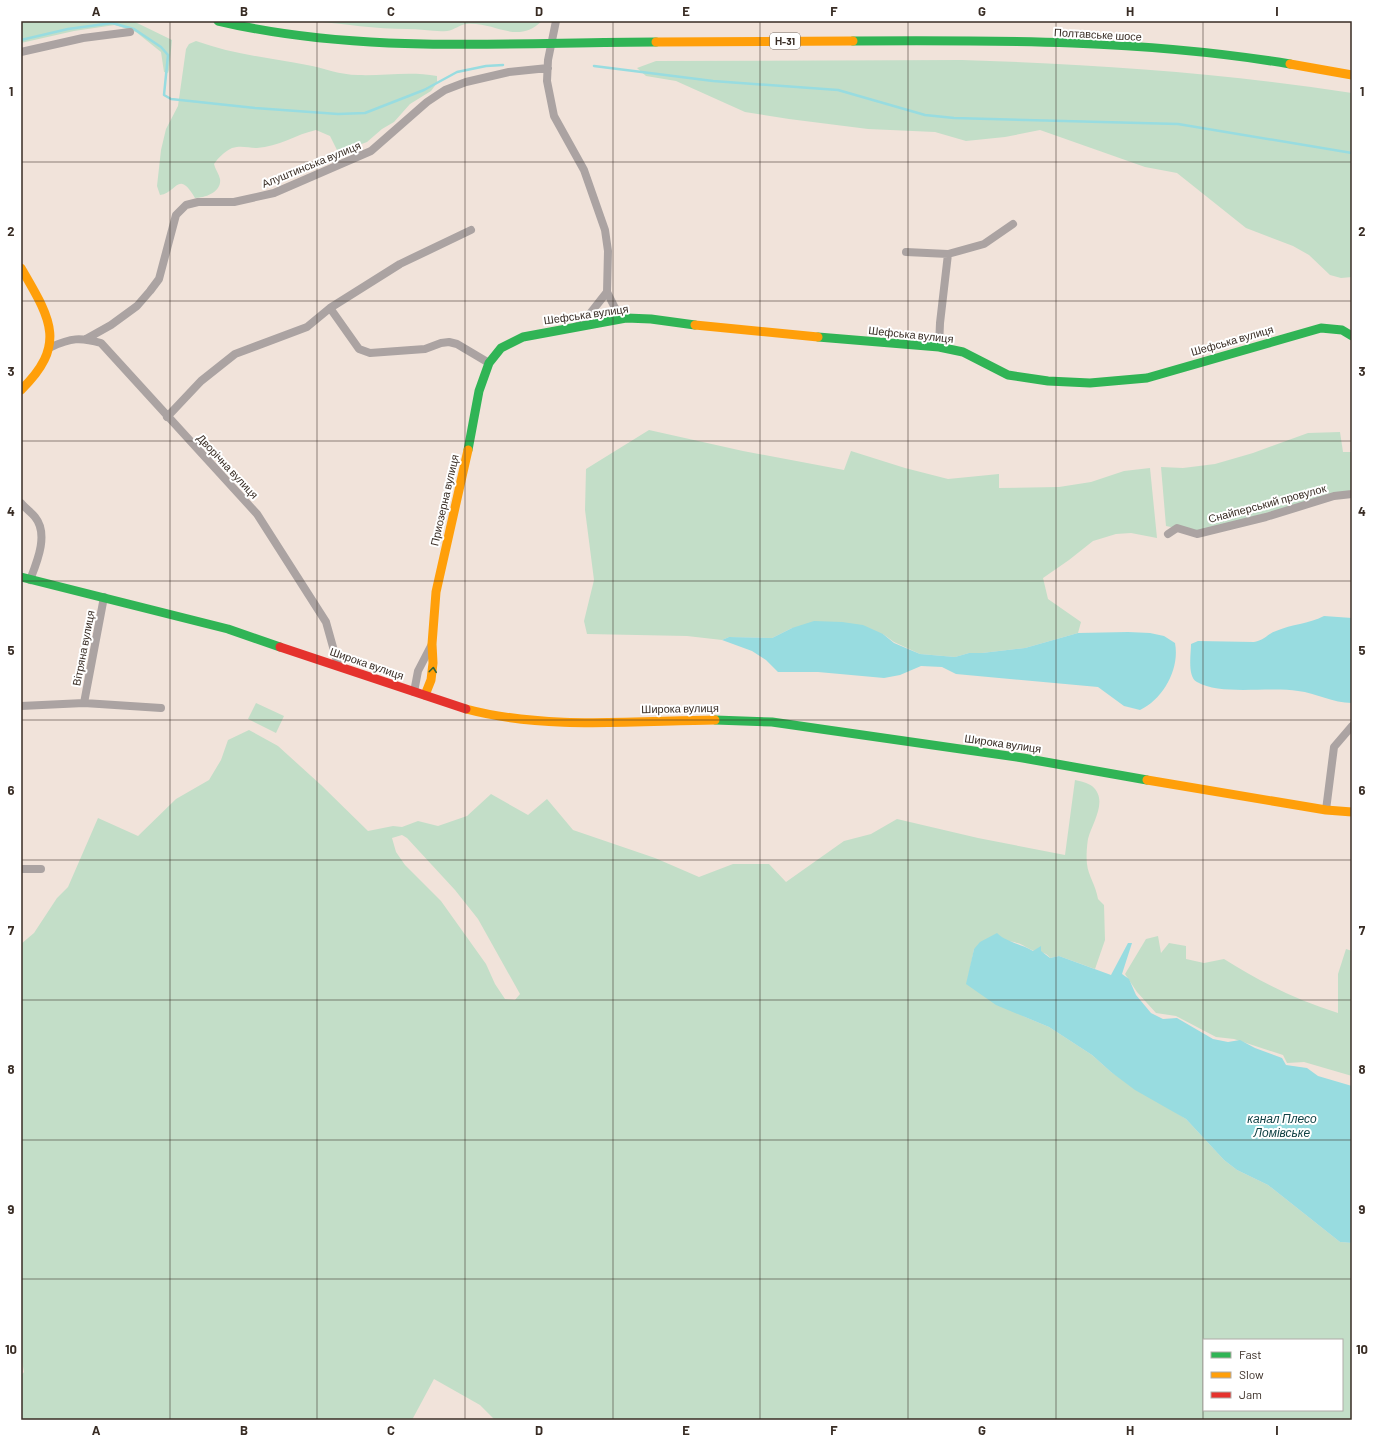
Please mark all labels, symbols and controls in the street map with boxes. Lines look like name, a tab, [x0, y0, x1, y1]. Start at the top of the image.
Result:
text: A	[92, 3, 101, 19]
text: B	[240, 3, 248, 19]
text: C	[387, 3, 395, 19]
text: D	[535, 3, 543, 19]
text: E	[682, 3, 690, 19]
text: F	[830, 3, 838, 19]
text: G	[978, 3, 986, 19]
text: H	[1126, 3, 1134, 19]
text: I	[1275, 3, 1279, 19]
street label: Полтавське шосе	[1054, 25, 1142, 43]
road number: Н-31	[770, 33, 800, 49]
text: 1	[9, 83, 13, 99]
text: 1	[1360, 83, 1364, 99]
street label: Алуштинська вулиця	[260, 138, 362, 190]
text: 2	[7, 223, 15, 239]
text: 2	[1358, 223, 1366, 239]
street label: Шефська вулиця	[543, 302, 629, 326]
street label: Шефська вулиця	[1189, 322, 1275, 358]
street label: Шефська вулиця	[868, 323, 954, 345]
text: 3	[7, 363, 15, 379]
text: 3	[1358, 363, 1366, 379]
street label: Дворічна вулиця	[195, 431, 261, 501]
street label: Приозерна вулиця	[427, 453, 461, 547]
street label: Снайперський провулок	[1207, 481, 1328, 525]
text: 4	[7, 503, 15, 519]
text: 4	[1358, 503, 1366, 519]
street label: Вітряна вулиця	[69, 609, 97, 687]
text: 5	[7, 642, 15, 658]
text: 5	[1358, 642, 1366, 658]
street label: Широка вулиця	[328, 644, 406, 682]
one-way arrow	[428, 667, 437, 673]
street label: Широка вулиця	[641, 701, 719, 715]
street label: Широка вулиця	[964, 731, 1042, 755]
text: 6	[8, 782, 15, 798]
text: 6	[1359, 782, 1366, 798]
text: 7	[8, 922, 15, 938]
text: 7	[1359, 922, 1366, 938]
text: 8	[7, 1061, 15, 1077]
text: 8	[1358, 1061, 1366, 1077]
water label: канал Плесо Ломівське	[1247, 1111, 1317, 1139]
text: 9	[8, 1201, 15, 1217]
text: 9	[1359, 1201, 1366, 1217]
legend	[1203, 1339, 1343, 1411]
text: 10	[5, 1341, 17, 1357]
text: 10	[1356, 1341, 1368, 1357]
text: Fast	[1239, 1347, 1262, 1361]
text: Slow	[1239, 1367, 1264, 1381]
text: Jam	[1239, 1387, 1262, 1401]
text: A	[92, 1422, 101, 1438]
text: B	[240, 1422, 248, 1438]
text: C	[387, 1422, 395, 1438]
text: D	[535, 1422, 543, 1438]
text: E	[682, 1422, 690, 1438]
text: F	[830, 1422, 838, 1438]
text: G	[978, 1422, 986, 1438]
text: H	[1126, 1422, 1134, 1438]
text: I	[1275, 1422, 1279, 1438]

